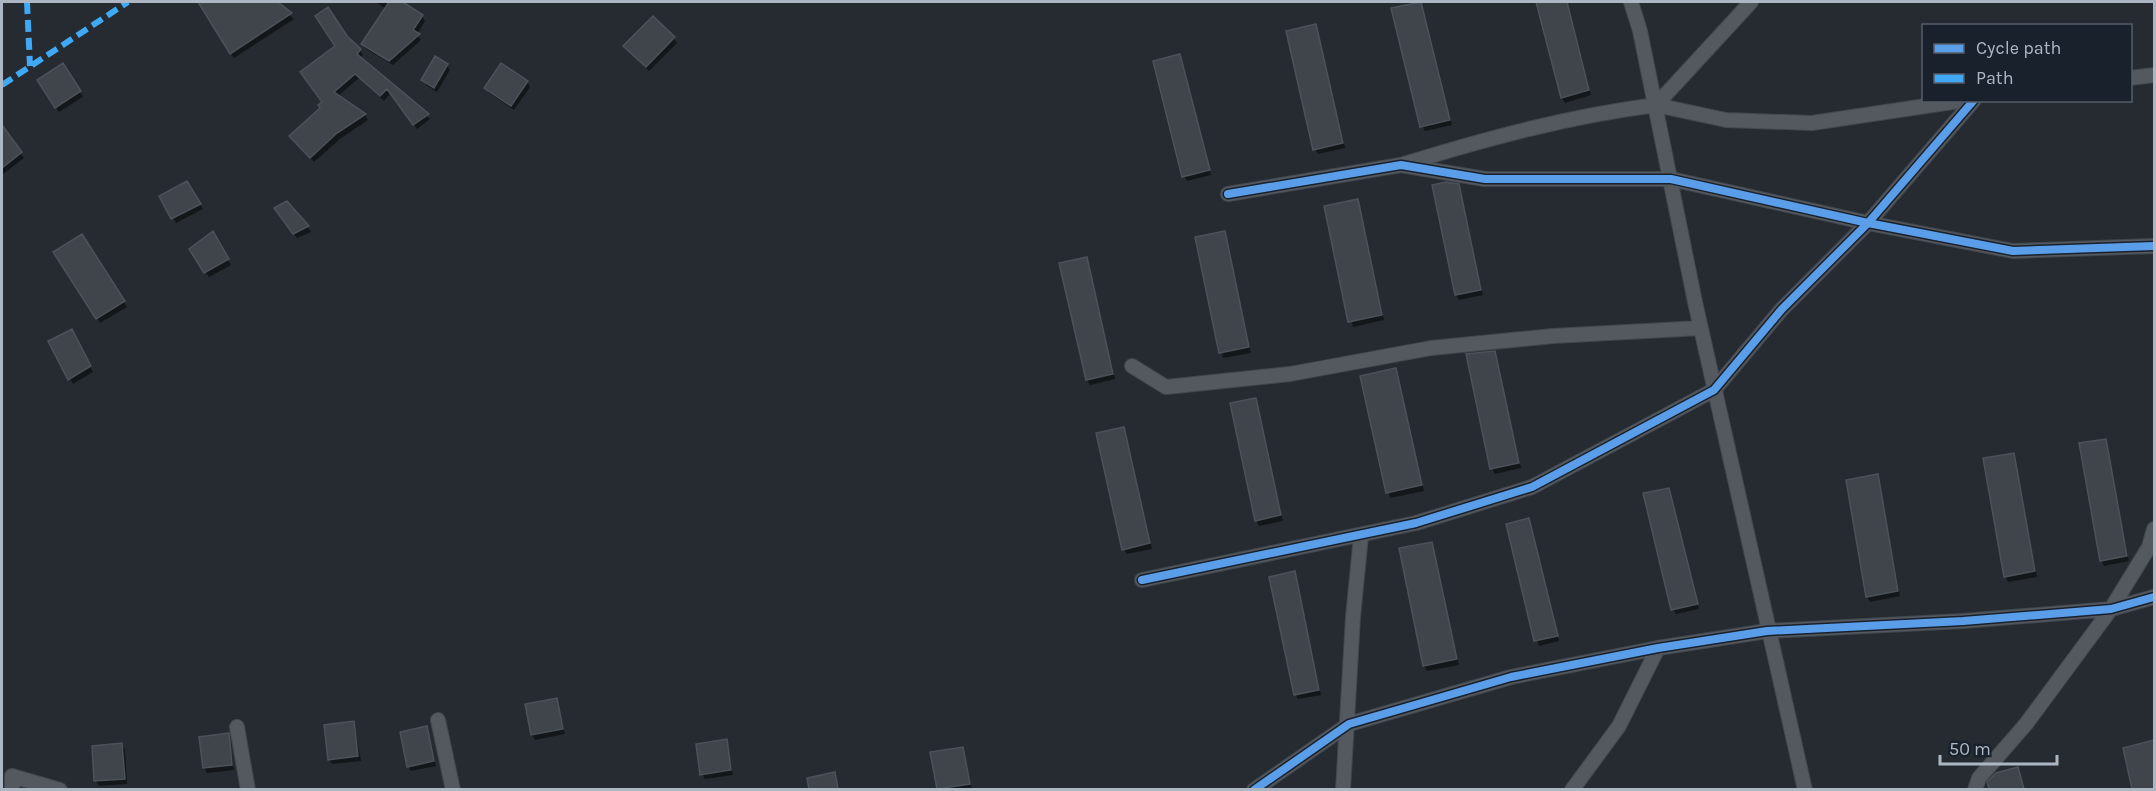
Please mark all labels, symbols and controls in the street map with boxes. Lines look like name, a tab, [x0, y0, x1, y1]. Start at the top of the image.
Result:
legend	[1922, 24, 2132, 102]
text: Cycle path	[1976, 37, 2061, 59]
text: Path	[1976, 67, 2014, 89]
scale bar	[1940, 728, 2057, 766]
text: 50 m	[1949, 738, 1991, 760]

